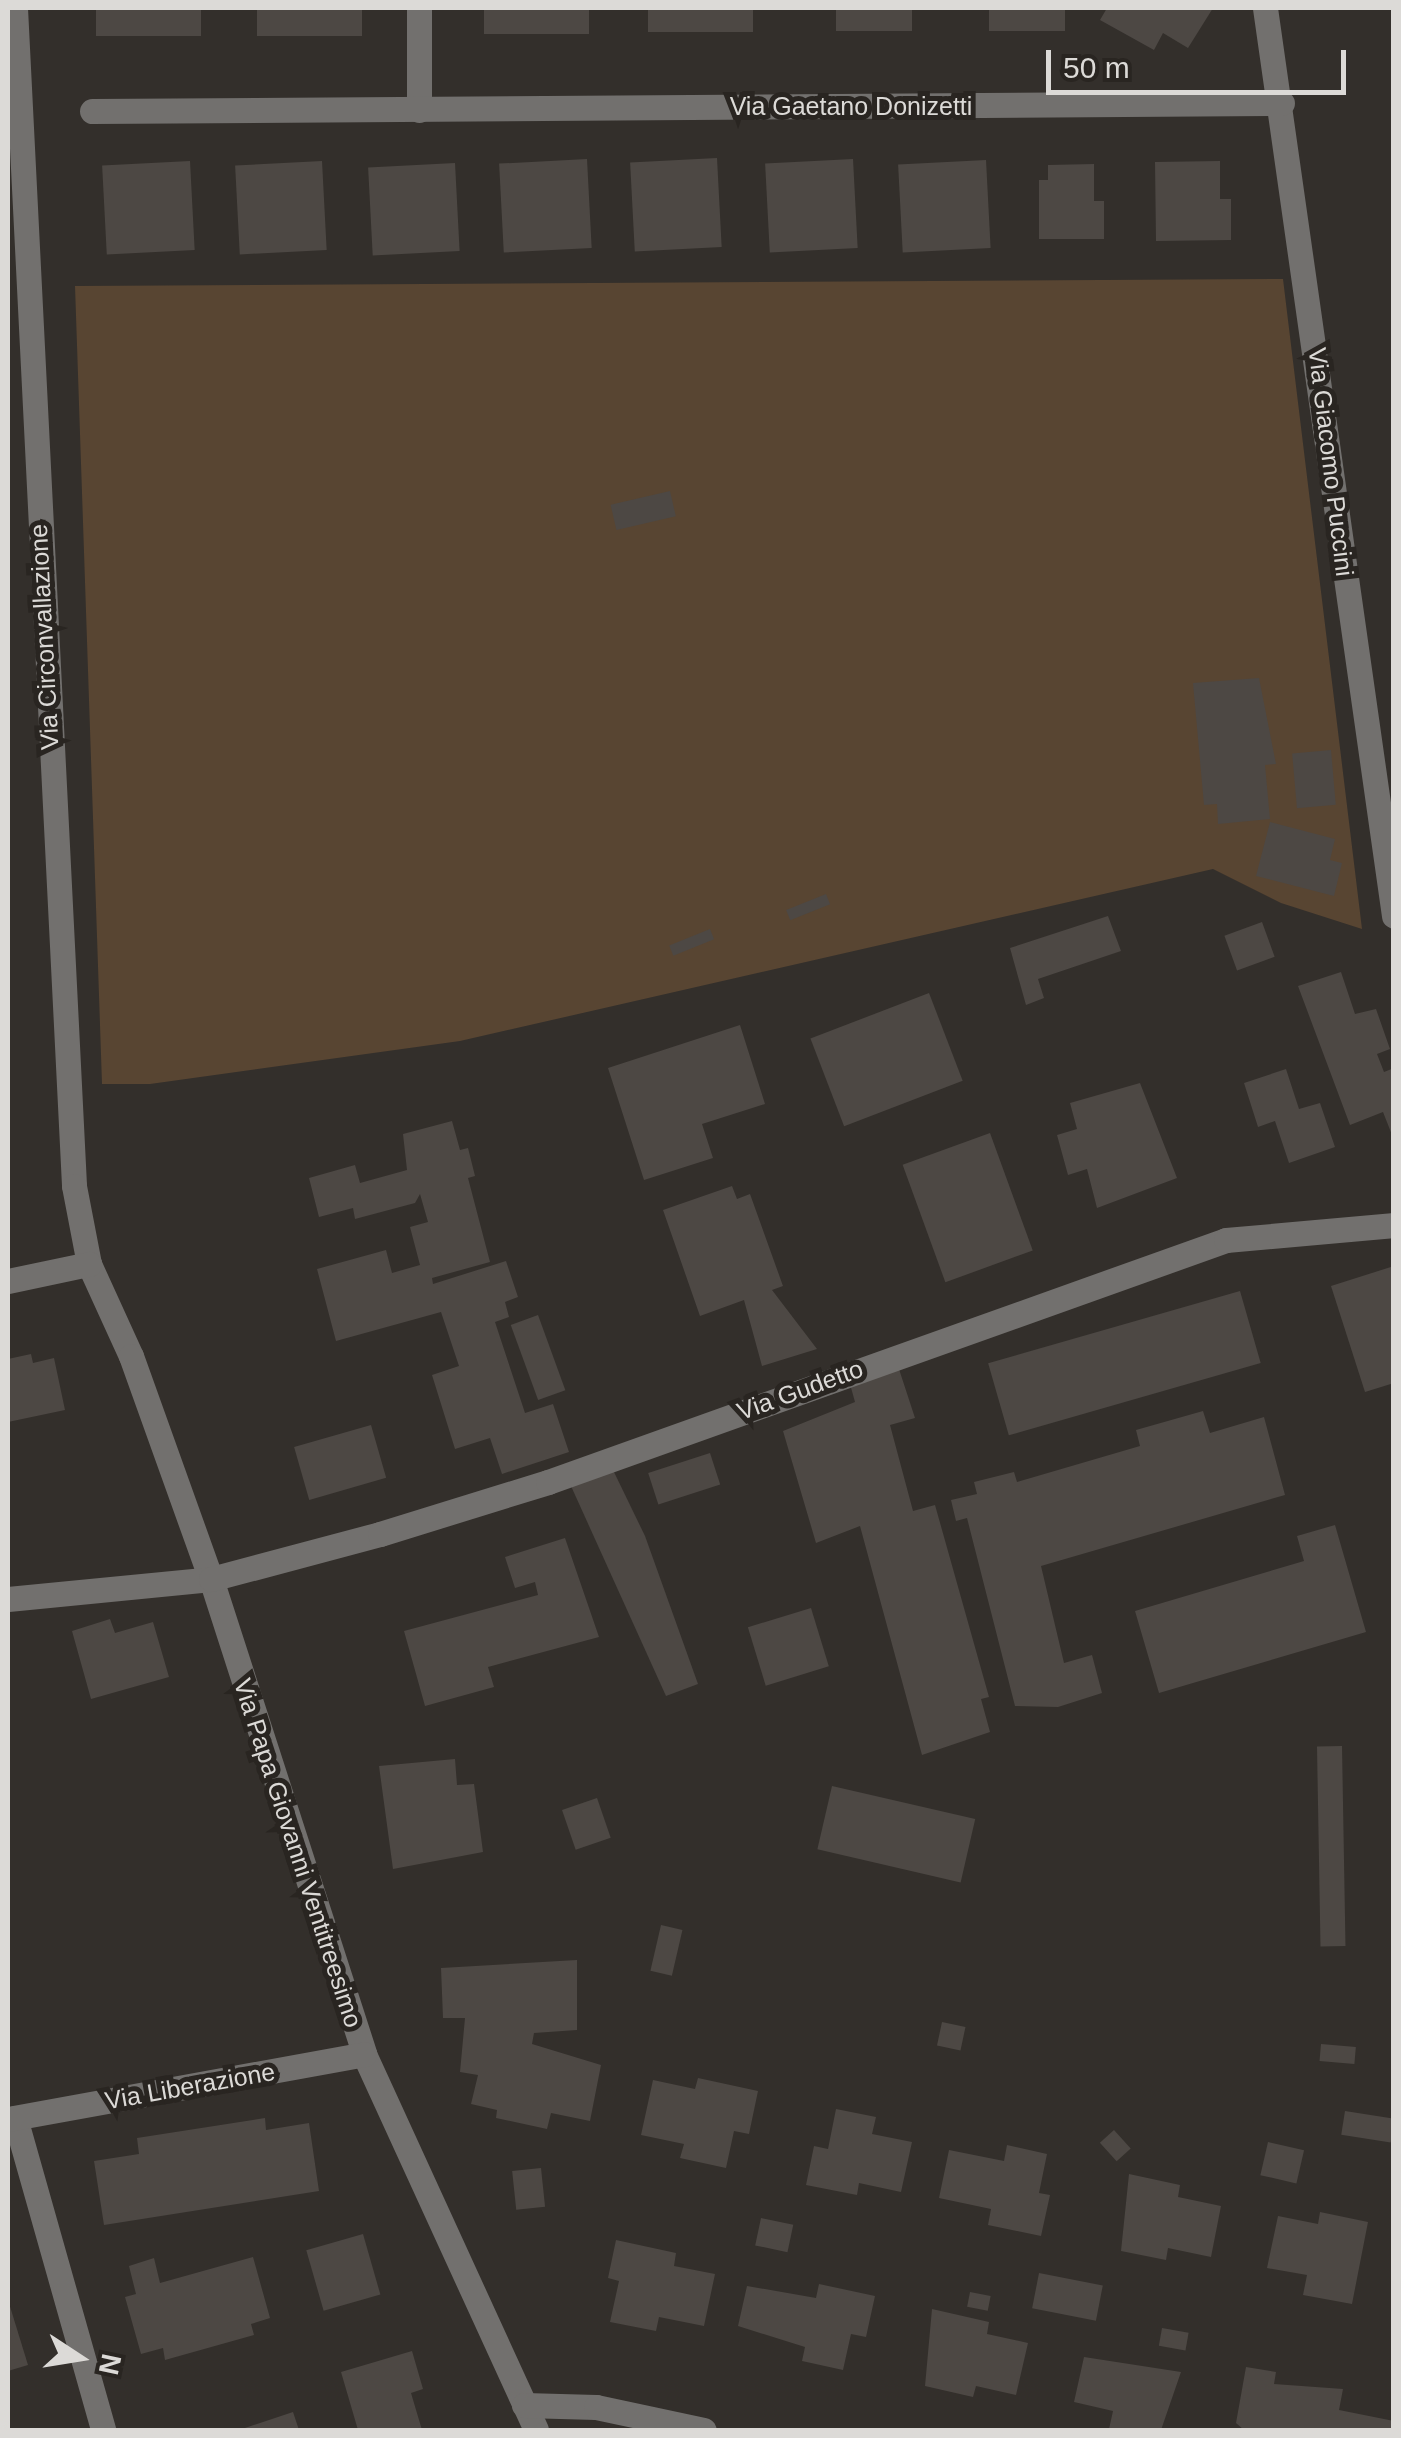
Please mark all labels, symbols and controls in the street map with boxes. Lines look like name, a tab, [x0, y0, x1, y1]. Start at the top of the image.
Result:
scale bar	[1051, 30, 1351, 92]
text: 50 m	[1063, 51, 1130, 84]
street label: Via Gaetano Donizetti	[730, 91, 972, 121]
street label: Via Giacomo Puccini	[1302, 346, 1360, 578]
street label: Via Circonvallazione	[23, 523, 65, 751]
street label: Via Gudetto	[733, 1353, 867, 1427]
street label: Via Papa Giovanni Ventitreesimo	[227, 1675, 369, 2031]
street label: Via Liberazione	[103, 2056, 277, 2116]
north arrow	[30, 2308, 130, 2408]
text: N	[93, 2351, 127, 2377]

